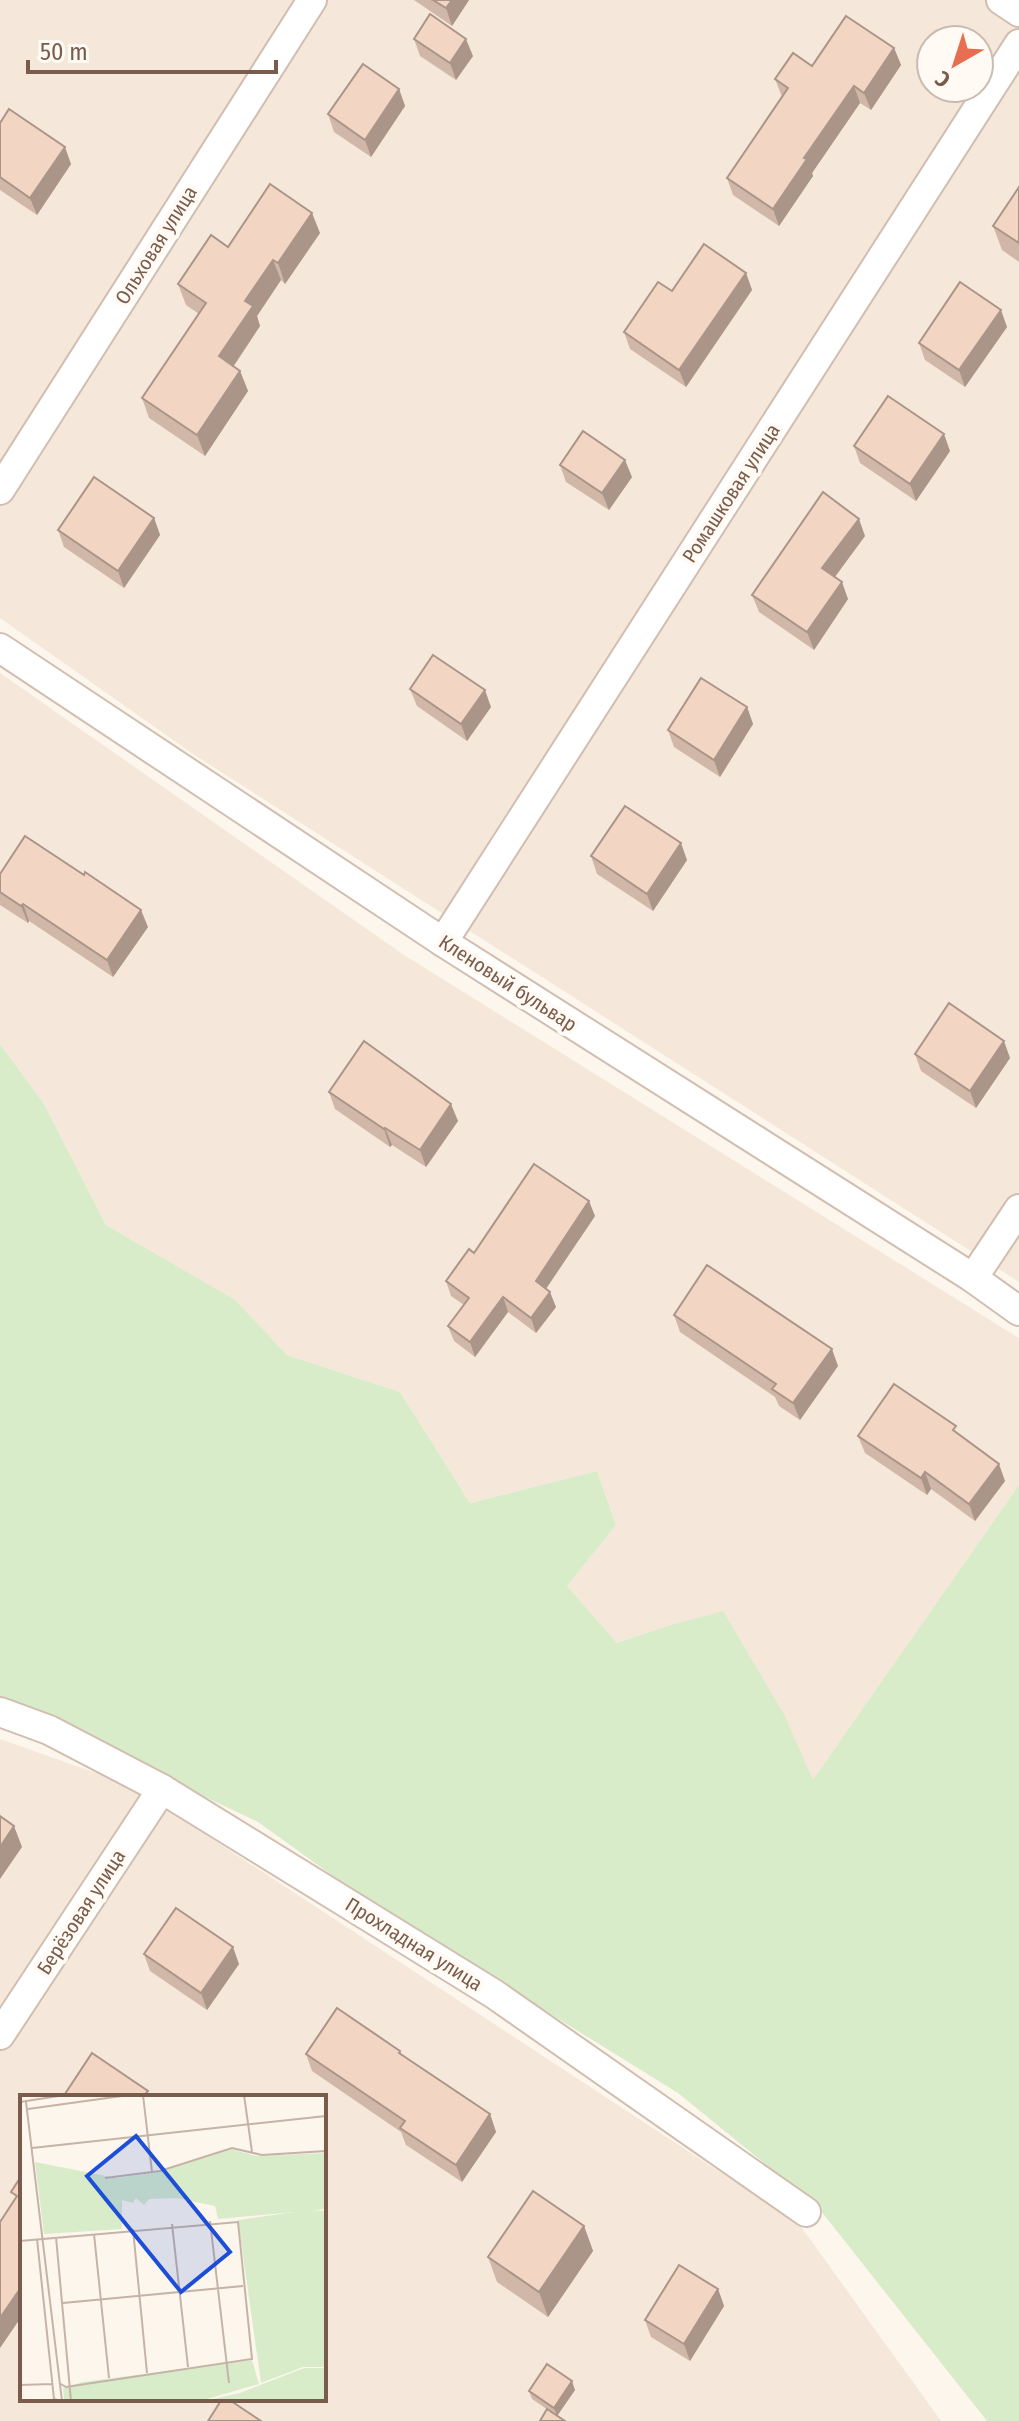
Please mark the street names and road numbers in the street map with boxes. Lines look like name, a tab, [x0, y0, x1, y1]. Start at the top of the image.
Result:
street label: Ольховая улица	[110, 181, 202, 309]
street label: Ромашковая улица	[677, 419, 785, 567]
street label: Кленовый бульвар	[435, 929, 581, 1037]
street label: Берёзовая улица	[32, 1845, 130, 1979]
street label: Прохладная улица	[341, 1892, 487, 1996]

